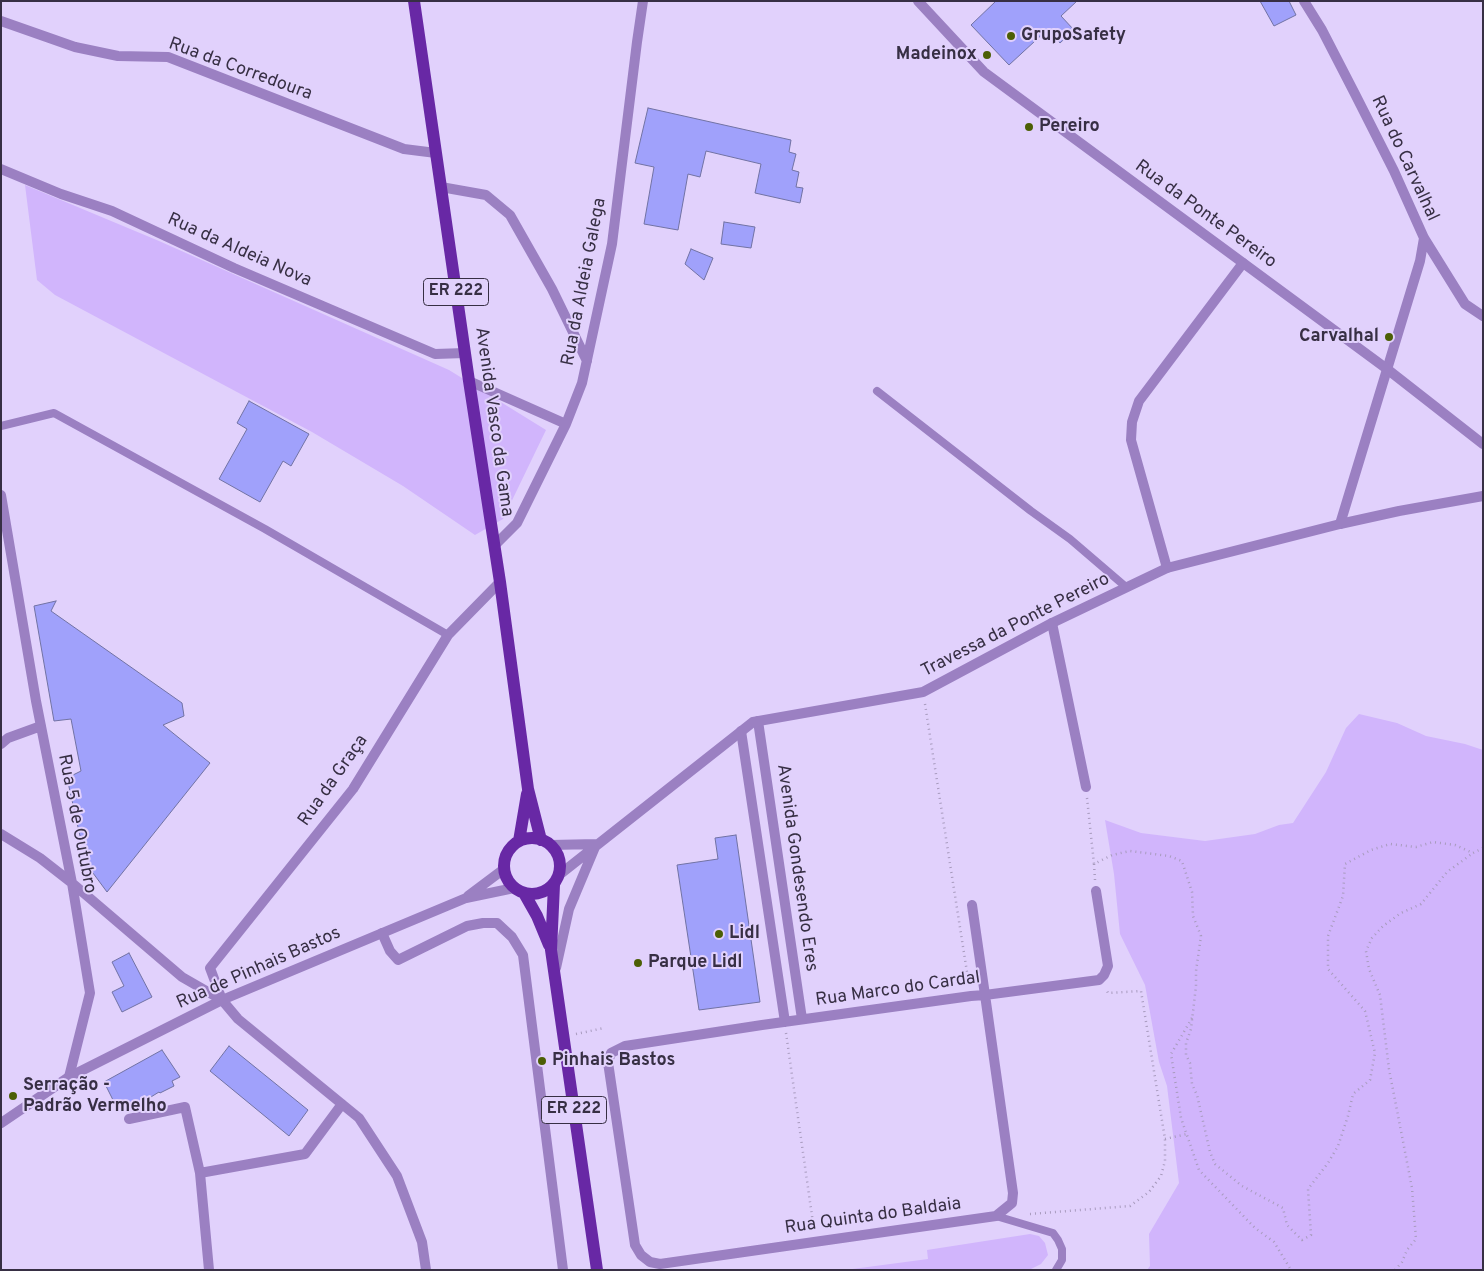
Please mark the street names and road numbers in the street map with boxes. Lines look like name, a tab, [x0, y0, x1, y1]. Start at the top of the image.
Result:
street label: Rua da Corredoura	[165, 34, 315, 106]
street label: Rua do Carvalhal	[1365, 93, 1443, 225]
street label: Rua da Ponte Pereiro	[1130, 156, 1280, 274]
street label: Rua da Aldeia Galega	[558, 196, 612, 368]
street label: Rua da Aldeia Nova	[164, 210, 314, 292]
road number: ER 222	[424, 278, 488, 306]
street label: Avenida Vasco da Gama	[469, 326, 517, 518]
street label: Travessa da Ponte Pereiro	[918, 569, 1114, 683]
street label: Rua da Graça	[295, 731, 373, 831]
street label: Rua 5 de Outubro	[52, 752, 100, 896]
street label: Avenida Gondesendo Eres	[771, 763, 821, 973]
street label: Rua de Pinhais Bastos	[174, 923, 344, 1015]
street label: Rua Marco do Cardal	[814, 968, 982, 1012]
road number: ER 222	[542, 1096, 606, 1124]
street label: Rua Quinta do Baldaia	[783, 1194, 963, 1240]

